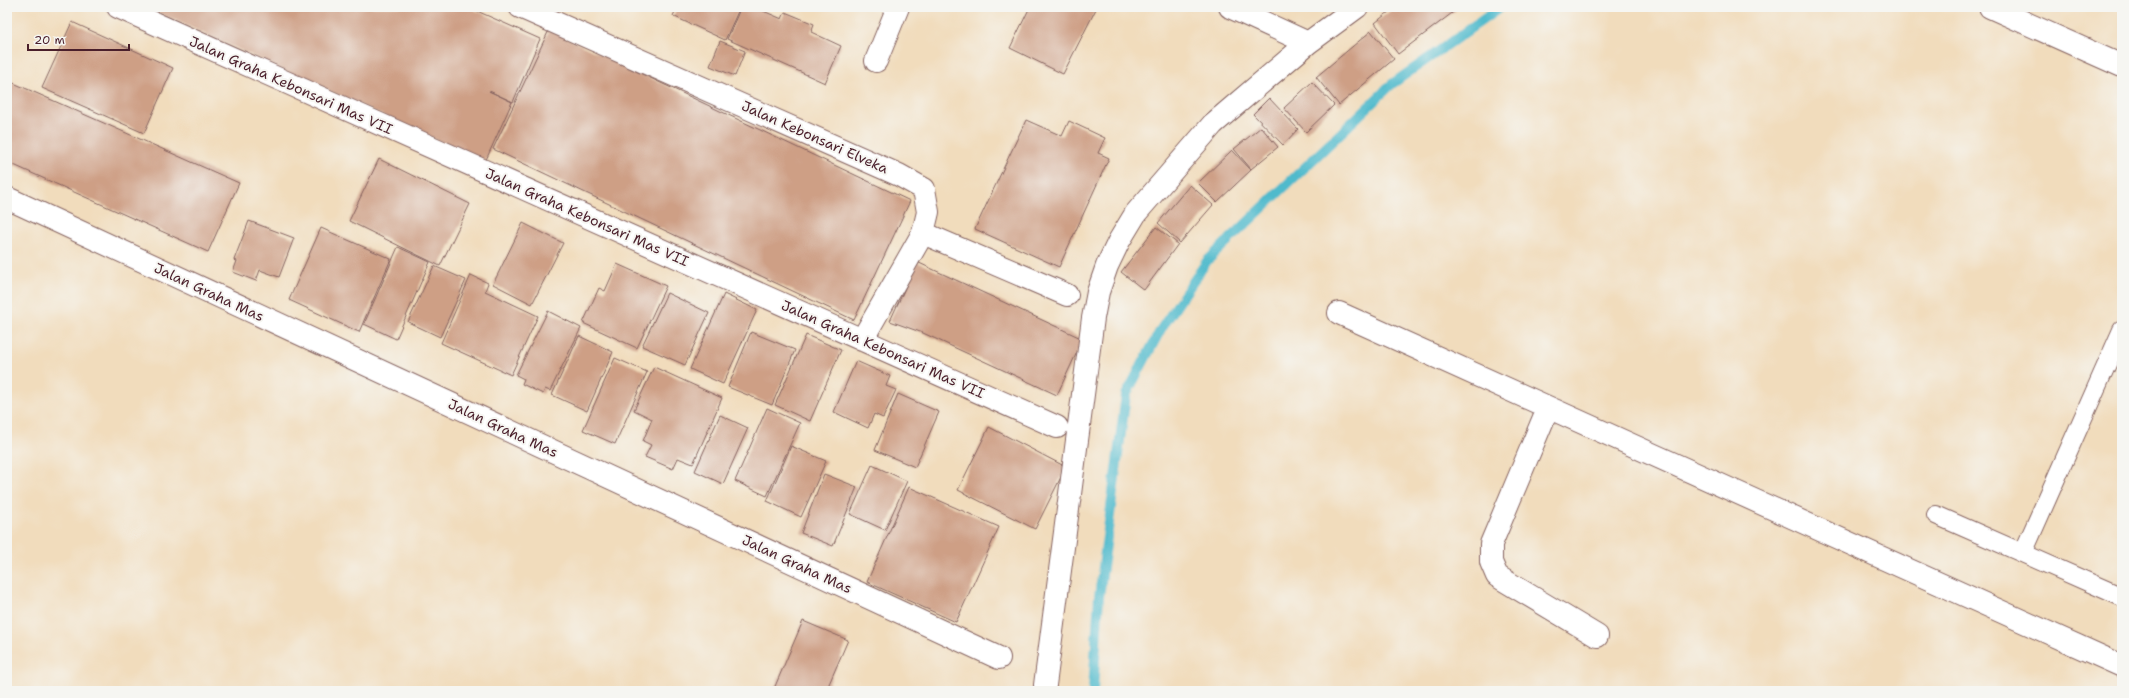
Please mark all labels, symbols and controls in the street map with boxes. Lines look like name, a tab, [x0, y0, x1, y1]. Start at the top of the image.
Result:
scale bar	[28, 26, 129, 52]
text: 20 m	[34, 32, 65, 48]
street label: Jalan Graha Kebonsari Mas VII	[187, 32, 396, 138]
street label: Jalan Kebonsari Elveka	[739, 97, 891, 178]
street label: Jalan Graha Kebonsari Mas VII	[483, 164, 692, 270]
street label: Jalan Graha Mas	[151, 259, 267, 325]
street label: Jalan Graha Kebonsari Mas VII	[779, 296, 988, 402]
street label: Jalan Graha Mas	[445, 395, 561, 461]
street label: Jalan Graha Mas	[739, 531, 855, 597]

